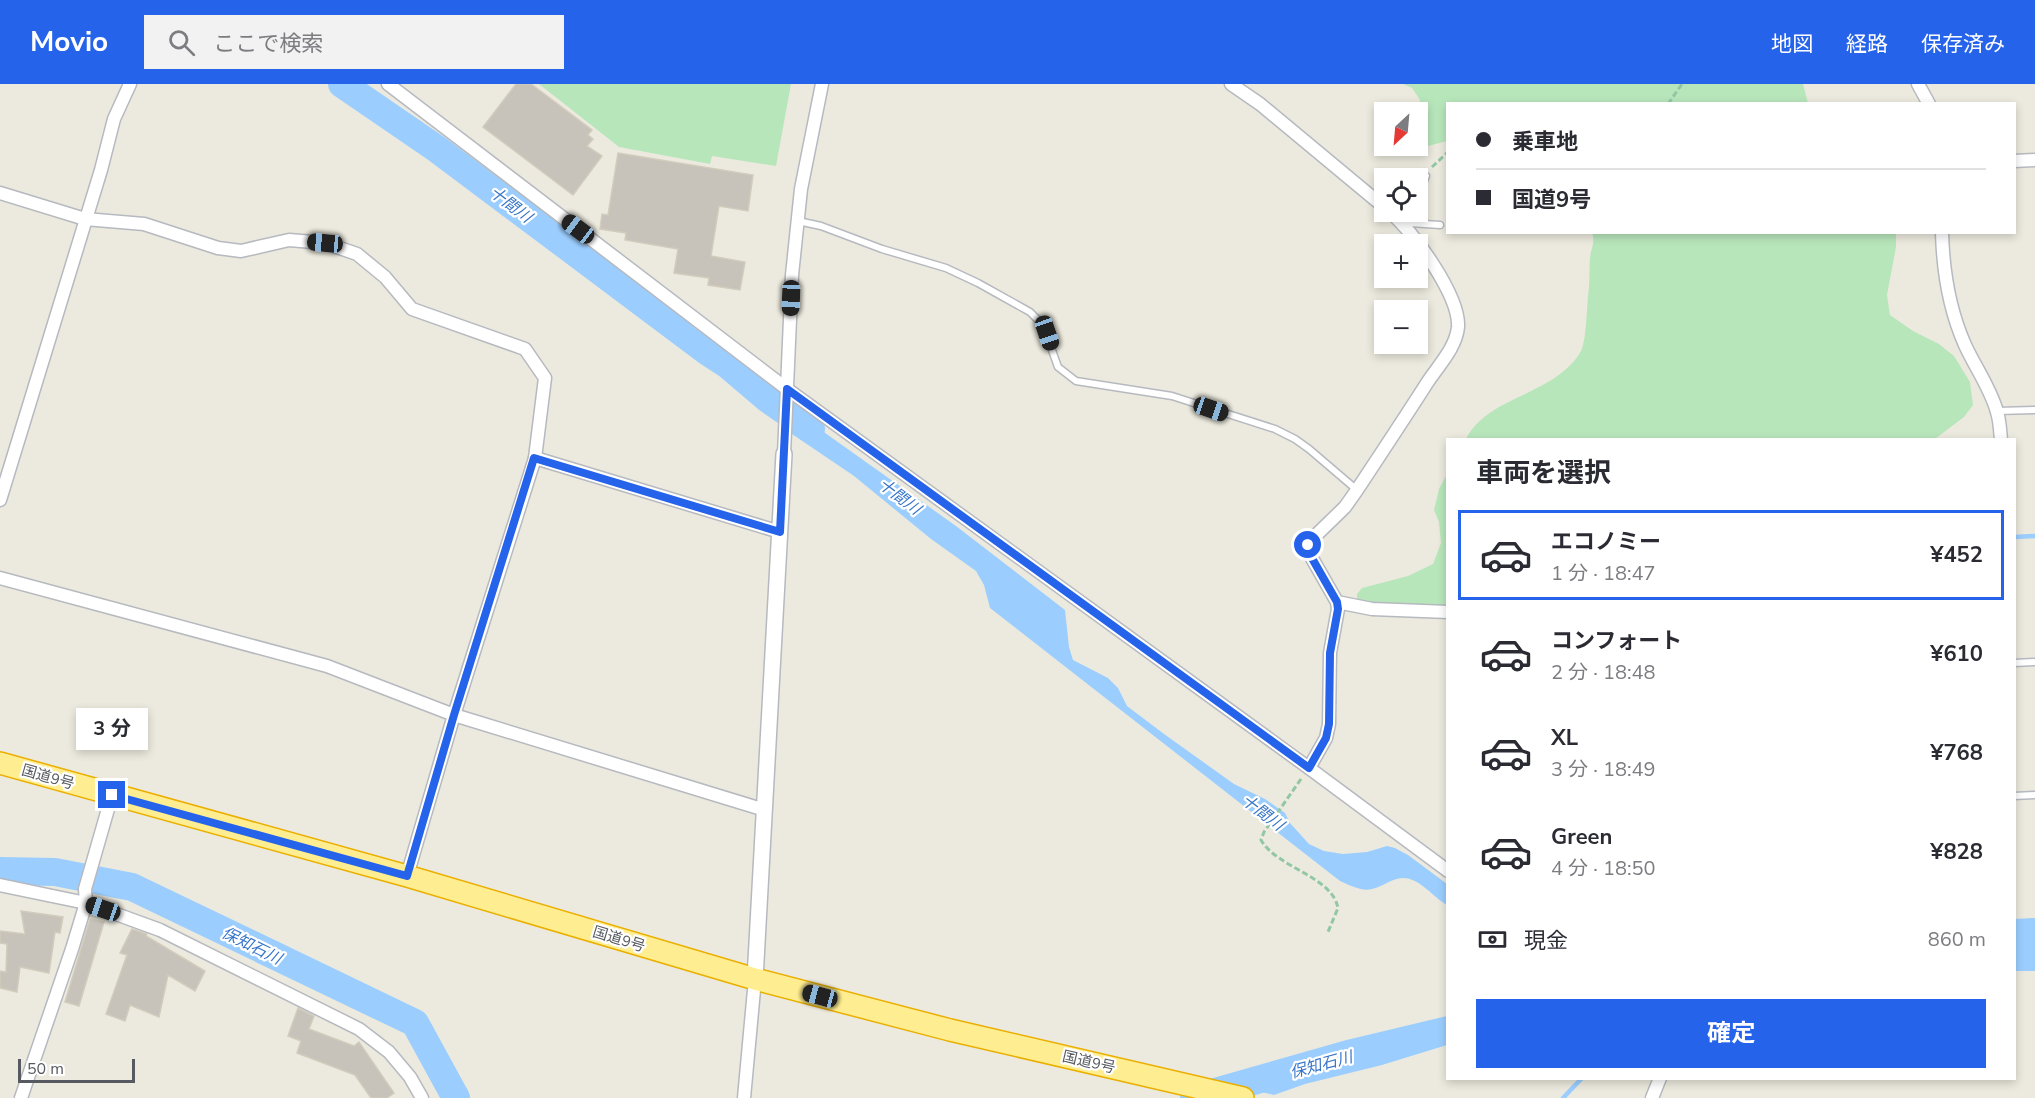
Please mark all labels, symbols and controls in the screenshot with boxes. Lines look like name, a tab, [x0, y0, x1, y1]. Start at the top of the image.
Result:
search box	[144, 15, 564, 69]
text: Movio	[30, 23, 108, 61]
icon: search	[165, 26, 198, 59]
text: ここで検索	[213, 29, 323, 59]
text: 地図	[1771, 30, 1813, 58]
text: 経路	[1846, 30, 1888, 58]
text: 保存済み	[1921, 30, 2005, 58]
north arrow	[1374, 102, 1428, 156]
map controls	[1374, 102, 1428, 354]
text: 乗車地	[1512, 127, 1578, 157]
button: locate	[1374, 168, 1428, 222]
water label: 十間川	[485, 182, 538, 229]
text: 国道9号	[1512, 185, 1591, 215]
car	[558, 211, 598, 247]
car	[306, 232, 344, 254]
button: +	[1374, 234, 1428, 288]
car	[781, 280, 801, 316]
button: −	[1374, 300, 1428, 354]
car	[1033, 313, 1061, 353]
car	[1191, 395, 1231, 423]
text: 車両を選択	[1476, 455, 1611, 492]
water label: 十間川	[874, 474, 927, 521]
text: エコノミー	[1551, 527, 1661, 557]
icon: car	[1479, 528, 1533, 582]
route start	[1294, 531, 1321, 558]
text: ¥452	[1930, 540, 1983, 570]
text: 1 分 · 18:47	[1551, 560, 1656, 587]
text: コンフォート	[1551, 626, 1682, 656]
icon: car	[1479, 627, 1533, 681]
text: ¥610	[1930, 639, 1983, 669]
text: 2 分 · 18:48	[1551, 659, 1656, 686]
callout: 3 分	[76, 708, 148, 750]
text: 3 分	[93, 715, 131, 742]
text: XL	[1551, 723, 1578, 753]
icon: car	[1479, 726, 1533, 780]
text: ¥768	[1930, 738, 1983, 768]
text: 3 分 · 18:49	[1551, 756, 1656, 783]
street label: 国道9号	[19, 760, 77, 794]
route end	[98, 781, 125, 808]
water label: 十間川	[1237, 790, 1290, 837]
text: Green	[1551, 822, 1612, 852]
icon: car	[1479, 825, 1533, 879]
text: ¥828	[1930, 837, 1983, 867]
text: 4 分 · 18:50	[1551, 855, 1656, 882]
car	[83, 895, 123, 923]
water label: 保知石川	[218, 922, 287, 971]
street label: 国道9号	[590, 922, 648, 956]
icon: cash	[1476, 923, 1509, 956]
text: 現金	[1524, 926, 1568, 956]
text: 860 m	[1928, 926, 1986, 953]
car	[800, 983, 840, 1009]
button: 確定	[1476, 999, 1986, 1068]
street label: 国道9号	[1060, 1046, 1118, 1078]
water label: 保知石川	[1287, 1046, 1357, 1084]
scale bar	[18, 1056, 135, 1084]
text: 50 m	[27, 1058, 64, 1080]

